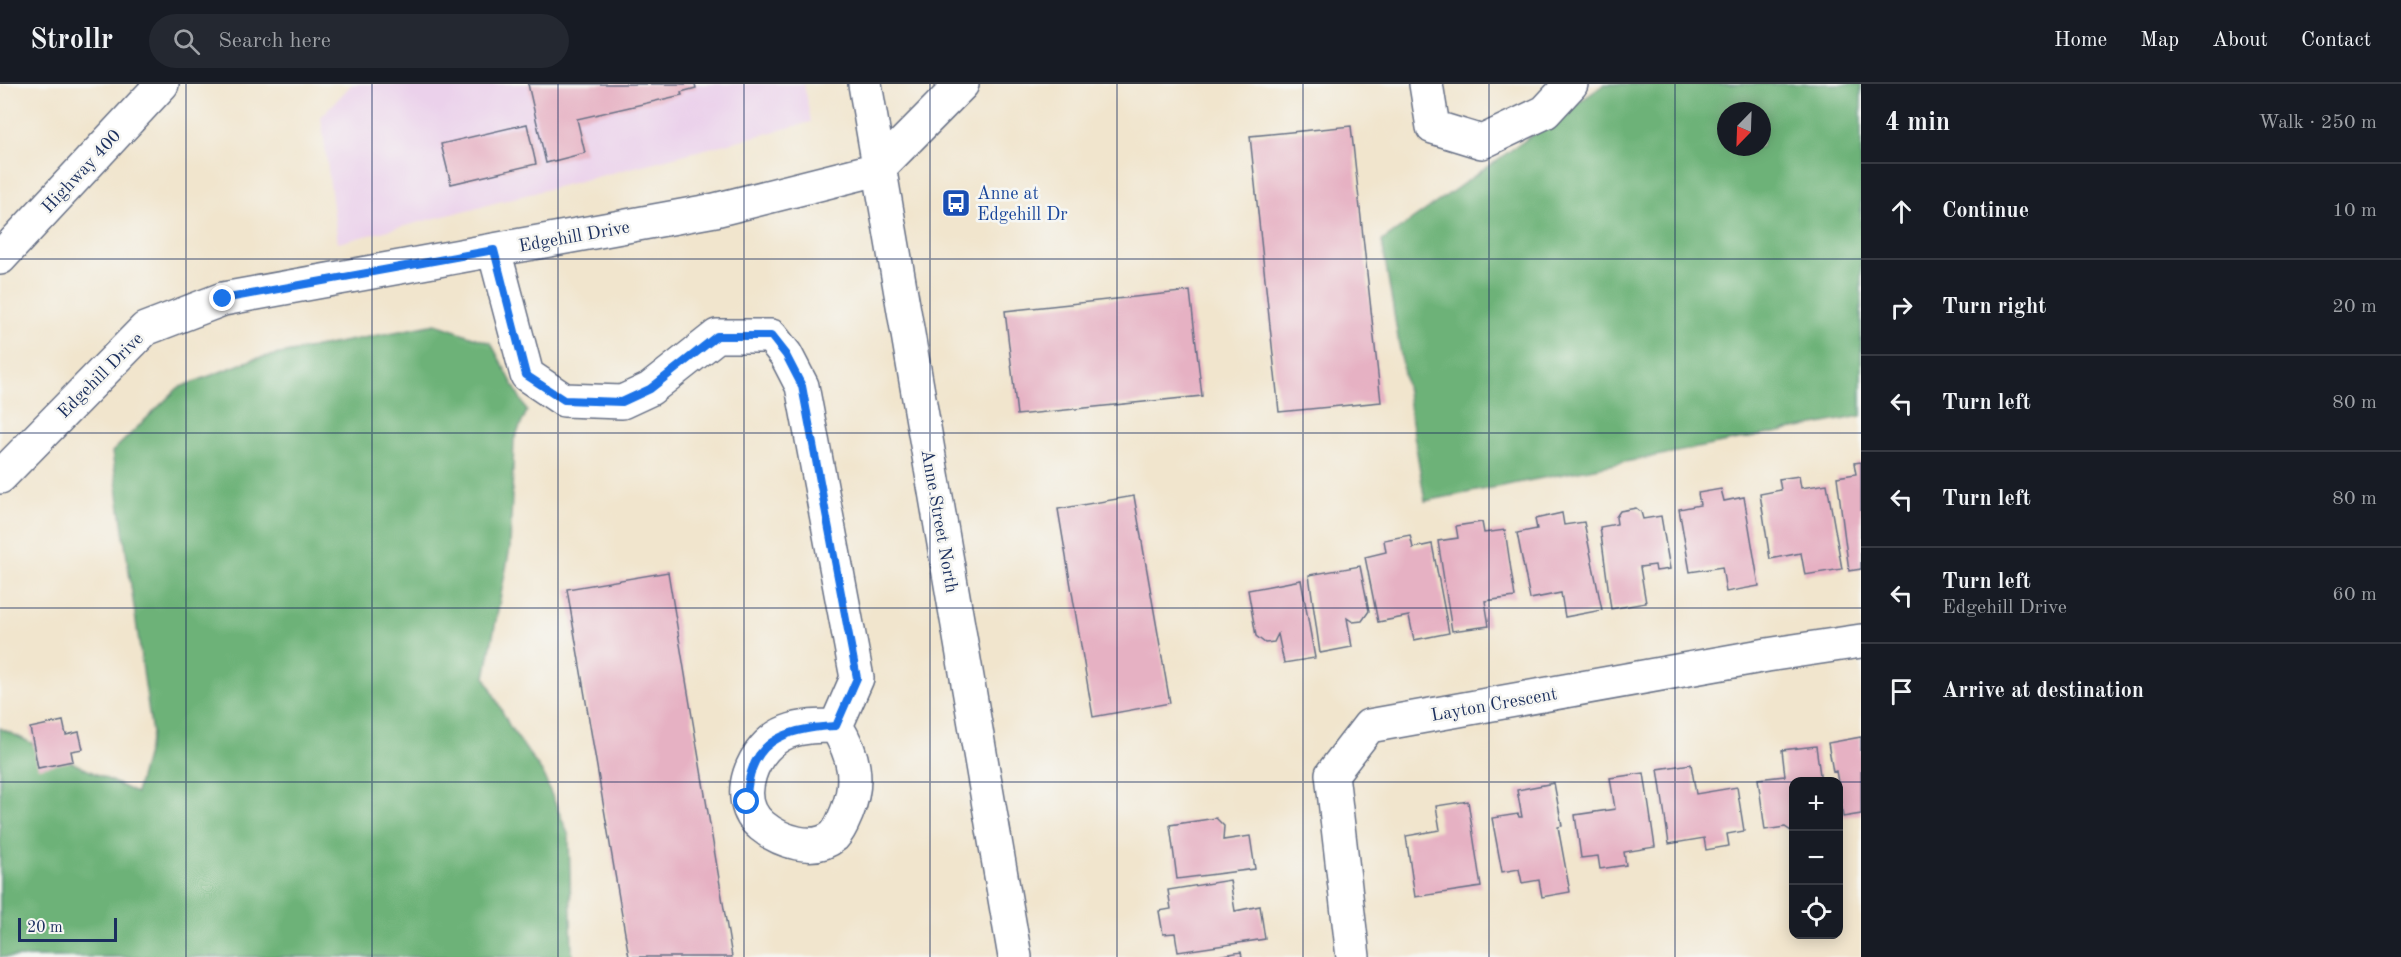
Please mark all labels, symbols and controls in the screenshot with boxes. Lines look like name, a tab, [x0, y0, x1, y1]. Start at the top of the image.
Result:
search box	[149, 14, 569, 68]
icon: search	[170, 25, 203, 58]
text: Strollr	[30, 27, 113, 55]
text: Search here	[218, 30, 331, 52]
text: Home	[2054, 30, 2107, 51]
text: Map	[2140, 30, 2179, 51]
text: About	[2212, 30, 2268, 51]
text: Contact	[2301, 30, 2371, 51]
north arrow	[1717, 102, 1771, 156]
text: 4 min	[1885, 110, 1950, 136]
text: Walk · 250 m	[2258, 113, 2377, 133]
street label: Highway 400	[39, 127, 125, 217]
place label: Anne at Edgehill Dr	[977, 185, 1068, 224]
bus stop icon: Anne at Edgehill Dr	[940, 187, 972, 219]
icon: ahead	[1885, 195, 1918, 228]
text: Continue	[1942, 200, 2029, 222]
text: 10 m	[2332, 201, 2377, 221]
street label: Edgehill Drive	[517, 218, 631, 256]
route end	[209, 285, 235, 311]
icon: right	[1885, 291, 1918, 324]
text: Turn right	[1942, 296, 2046, 318]
text: 20 m	[2332, 297, 2377, 317]
street label: Edgehill Drive	[55, 330, 147, 422]
icon: left	[1885, 387, 1918, 420]
text: Turn left	[1942, 392, 2031, 414]
text: 80 m	[2332, 393, 2377, 413]
street label: Anne Street North	[918, 448, 961, 595]
icon: left	[1885, 483, 1918, 516]
text: Turn left	[1942, 488, 2031, 510]
text: 80 m	[2332, 489, 2377, 509]
text: Turn left	[1942, 571, 2031, 593]
icon: left	[1885, 579, 1918, 612]
text: 60 m	[2332, 585, 2377, 605]
text: Edgehill Drive	[1942, 598, 2067, 618]
icon: arrive	[1885, 675, 1918, 708]
text: Arrive at destination	[1942, 680, 2144, 702]
street label: Layton Crescent	[1430, 685, 1559, 725]
map controls	[1789, 777, 1843, 939]
button: +	[1789, 777, 1843, 831]
route start	[733, 788, 759, 814]
button: −	[1789, 831, 1843, 885]
button: locate	[1789, 885, 1843, 939]
scale bar	[18, 915, 117, 942]
text: 20 m	[27, 920, 63, 936]

